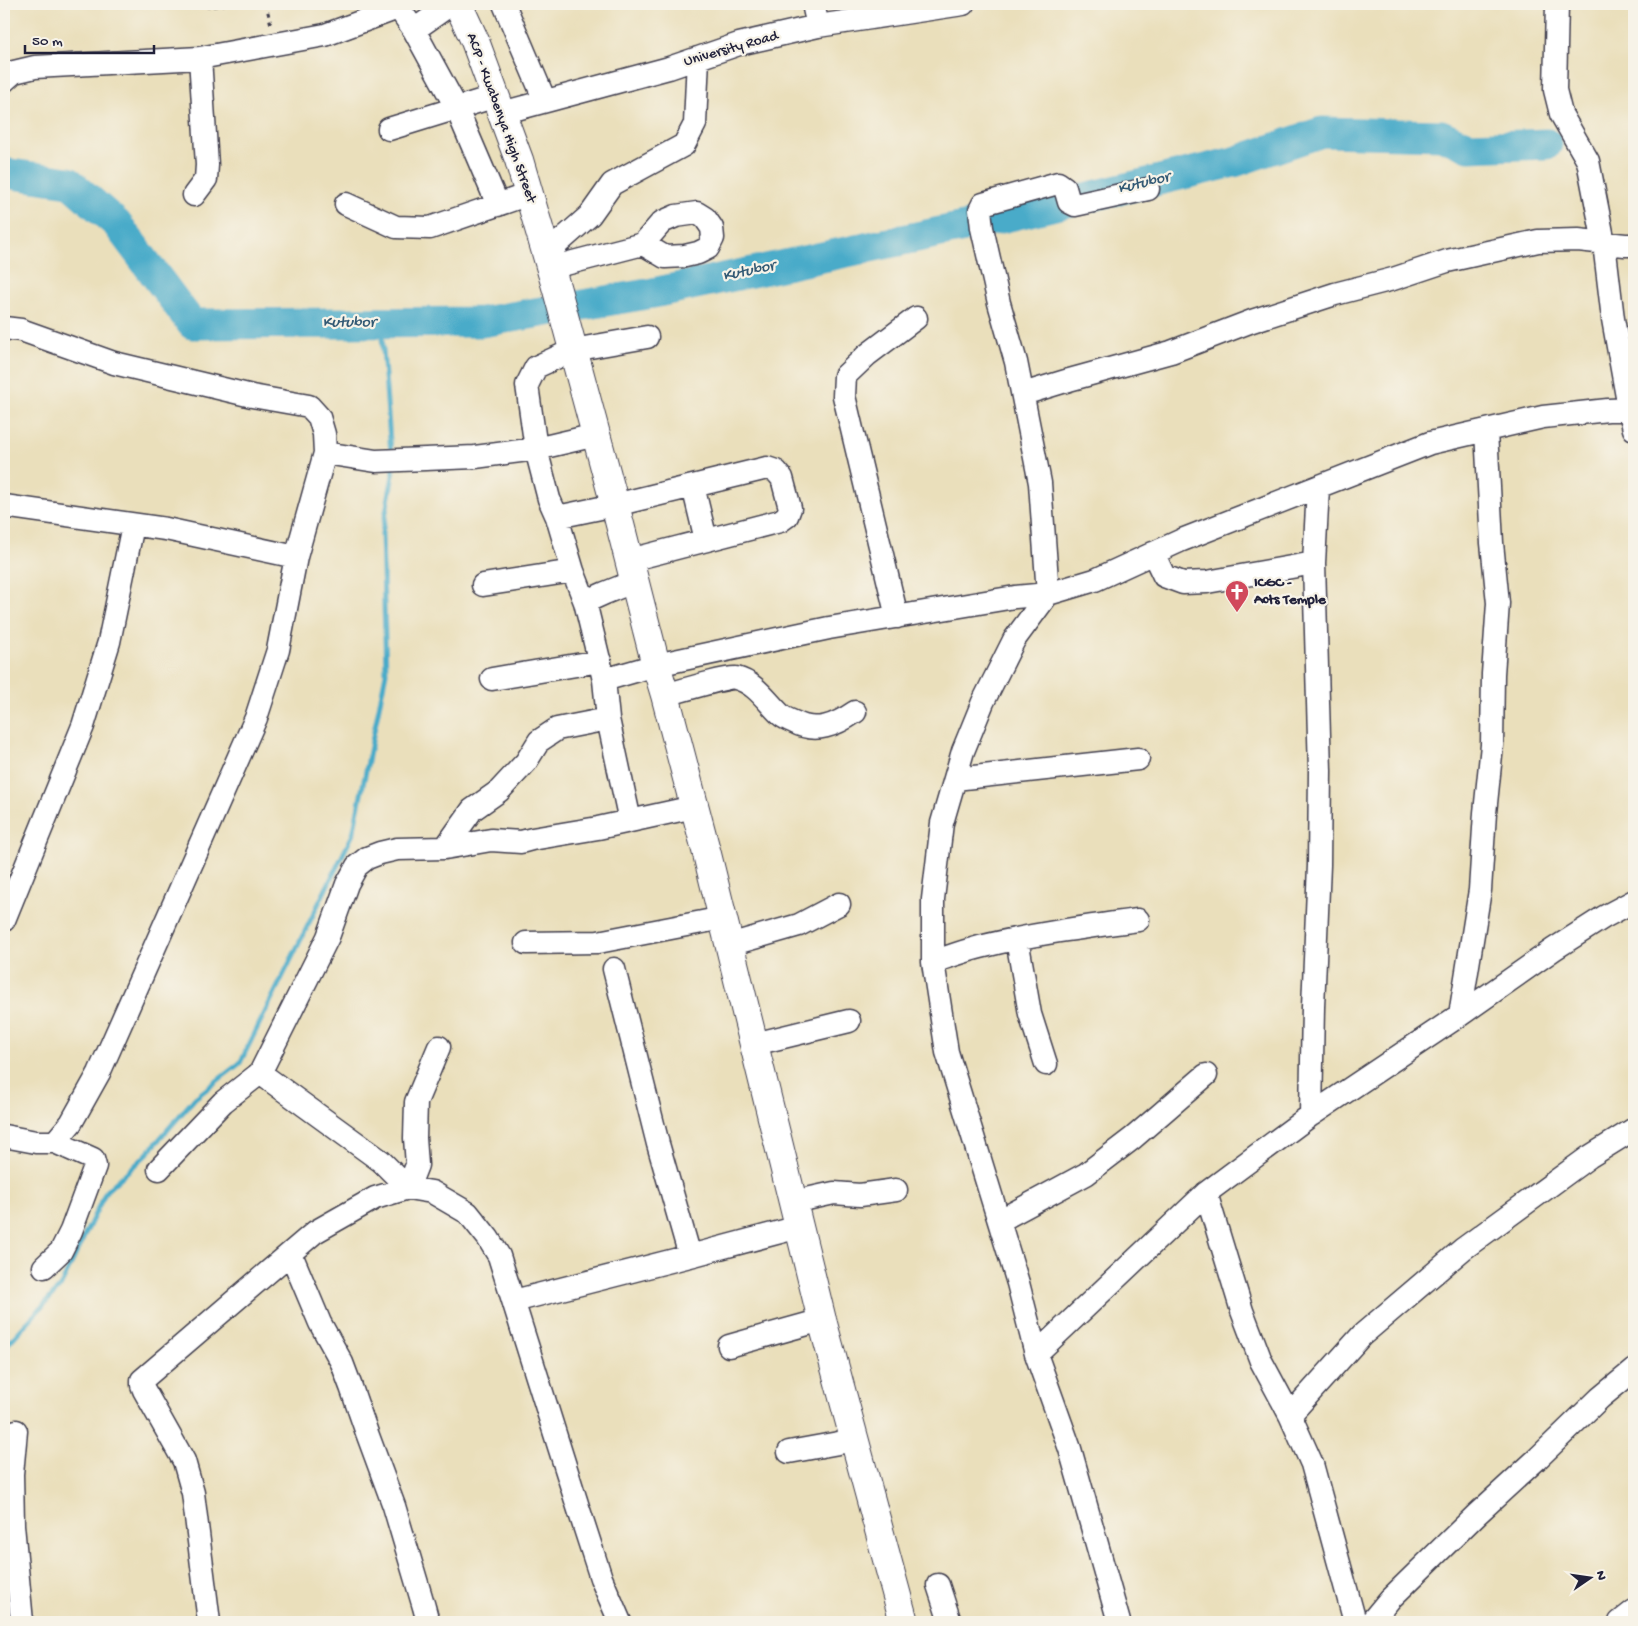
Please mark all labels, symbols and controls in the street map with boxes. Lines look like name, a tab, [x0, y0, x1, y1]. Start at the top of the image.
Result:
scale bar	[25, 22, 154, 54]
street label: University Road	[682, 27, 781, 71]
street label: ACP - Kwabenya High Street	[462, 31, 541, 207]
text: 50 m	[32, 33, 63, 51]
water label: Kutubor	[1116, 168, 1175, 200]
water label: Kutubor	[721, 257, 780, 287]
water label: Kutubor	[323, 314, 379, 333]
place label: ICGC - Acts Temple	[1253, 574, 1327, 609]
church icon: ICGC - Acts Temple	[1224, 579, 1250, 613]
north arrow	[1566, 1554, 1616, 1604]
text: N	[1591, 1569, 1610, 1582]

